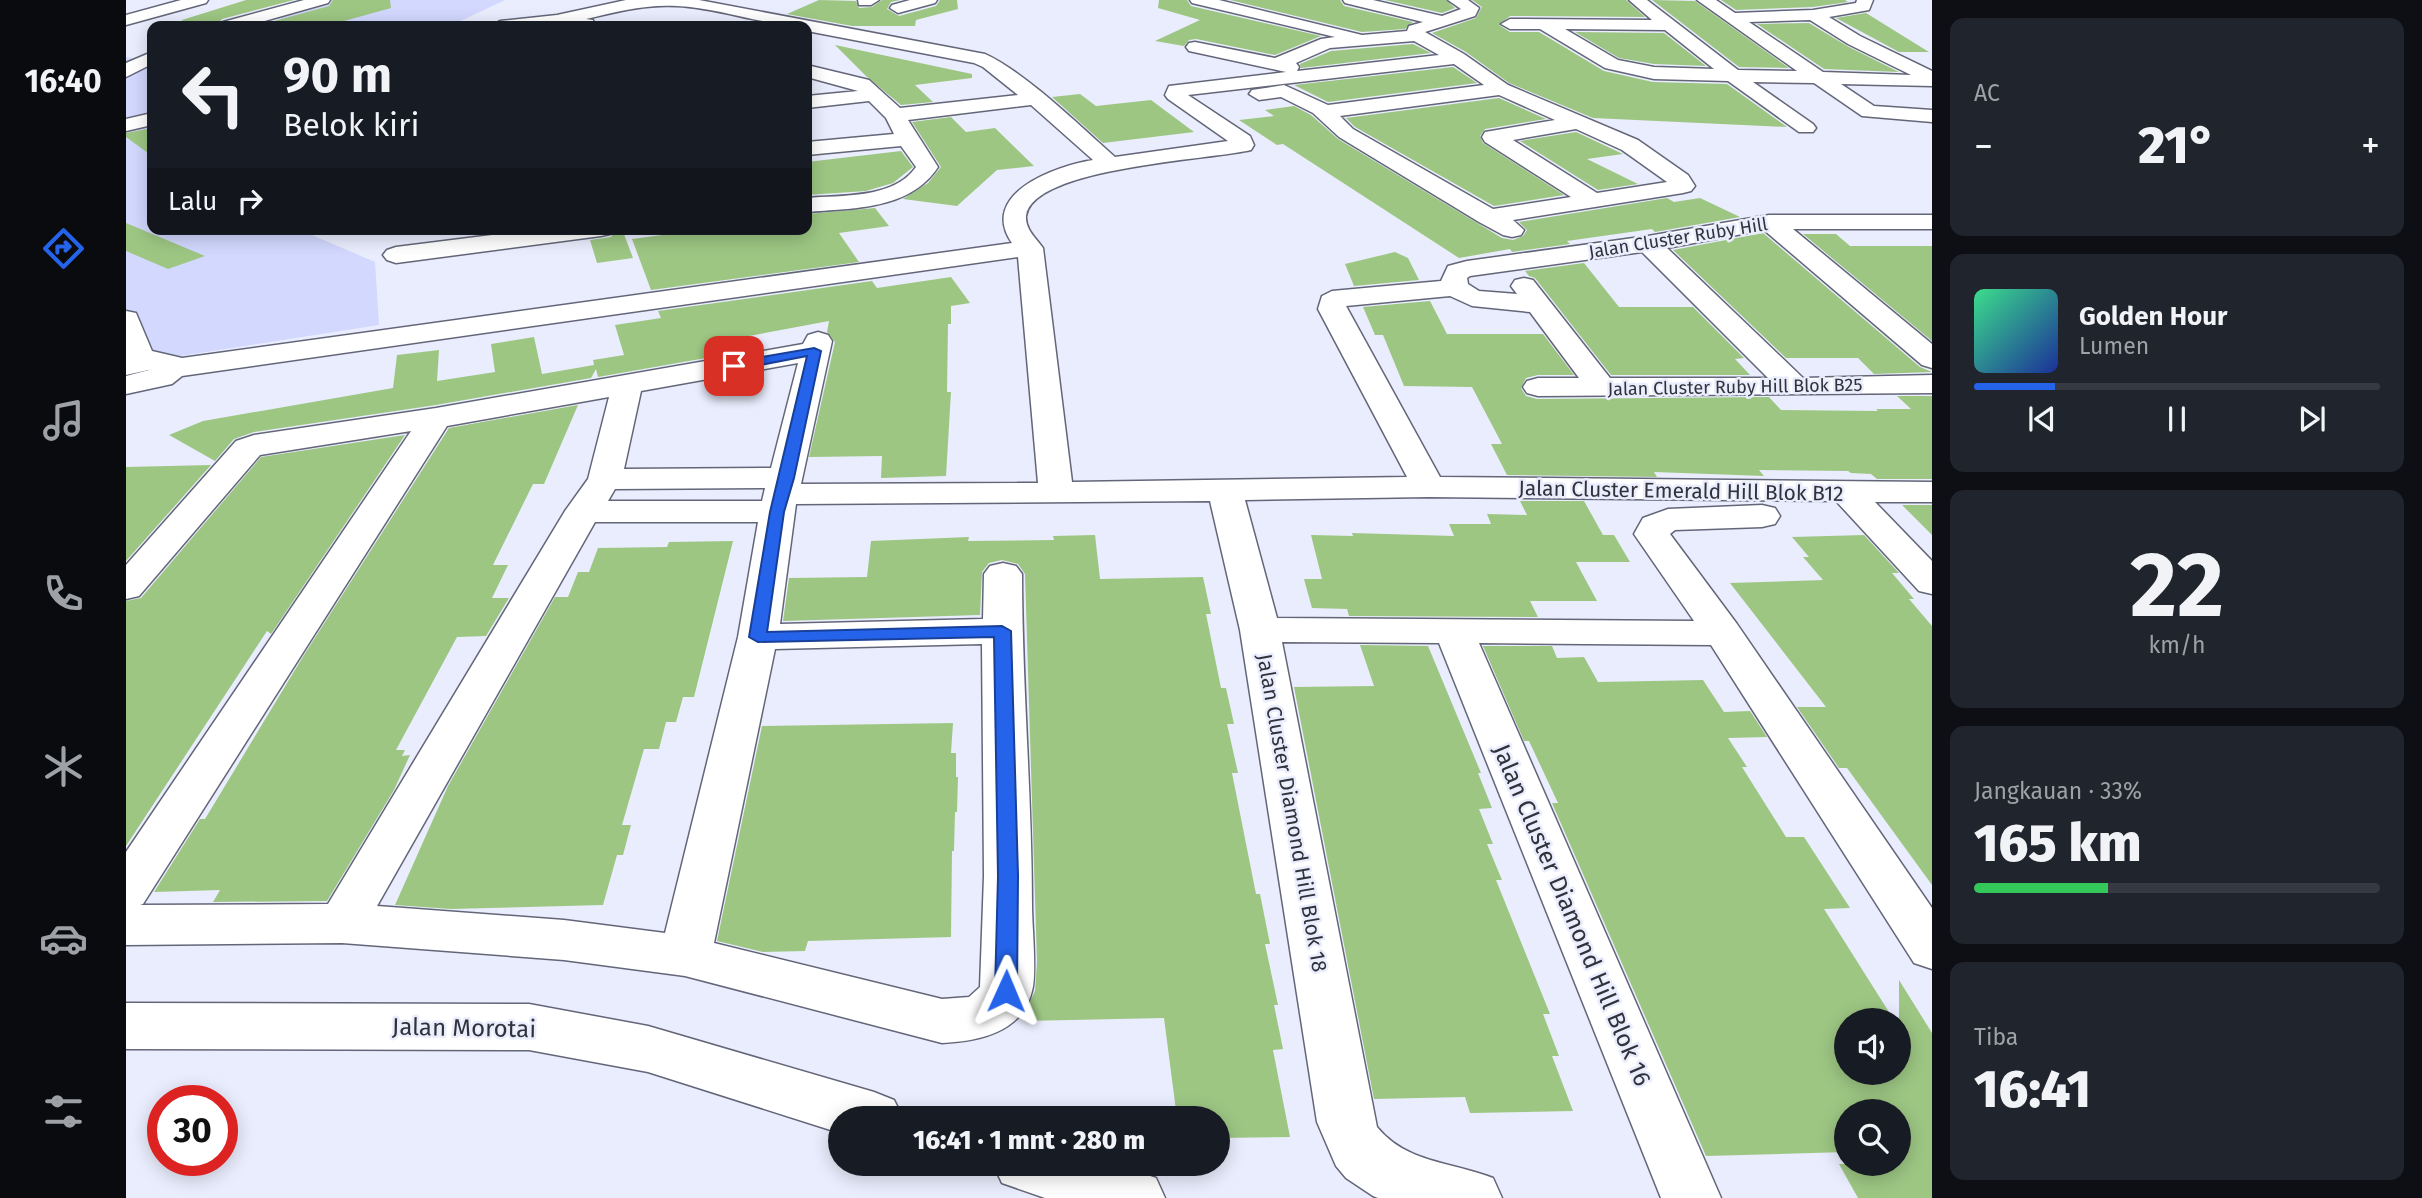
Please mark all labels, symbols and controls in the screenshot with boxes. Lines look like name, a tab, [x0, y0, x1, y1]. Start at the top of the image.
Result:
text: 90 m	[283, 46, 392, 105]
icon: left	[168, 49, 259, 140]
text: 16:40	[24, 62, 102, 100]
text: AC	[1974, 79, 2000, 107]
text: Belok kiri	[283, 106, 419, 144]
text: 21°	[2138, 114, 2216, 177]
text: −	[1974, 123, 1993, 169]
text: +	[2361, 123, 2380, 169]
icon: right	[231, 182, 269, 220]
text: Lalu	[168, 186, 217, 217]
street label: Jalan Cluster Ruby Hill	[1587, 213, 1769, 263]
icon: directions	[39, 224, 88, 273]
text: Golden Hour	[2079, 301, 2227, 332]
text: Lumen	[2079, 332, 2149, 360]
pin	[704, 336, 764, 396]
icon: arrive	[715, 347, 753, 385]
street label: Jalan Cluster Ruby Hill Blok B25	[1607, 374, 1863, 400]
icon: music	[39, 396, 88, 445]
icon: previous	[2023, 400, 2061, 438]
icon: pause	[2158, 400, 2196, 438]
icon: next	[2293, 400, 2331, 438]
street label: Jalan Cluster Emerald Hill Blok B12	[1518, 475, 1844, 507]
text: 22	[2130, 531, 2224, 640]
icon: phone	[39, 569, 88, 618]
text: km/h	[2149, 631, 2205, 659]
street label: Jalan Cluster Diamond Hill Blok 18	[1251, 652, 1333, 974]
street label: Jalan Cluster Diamond Hill Blok 16	[1487, 740, 1657, 1090]
icon: climate	[39, 742, 88, 791]
text: Jangkauan · 33%	[1974, 777, 2142, 805]
text: 165 km	[1974, 812, 2141, 875]
icon: car	[39, 914, 88, 963]
position arrow	[969, 954, 1043, 1028]
map controls	[1834, 1008, 1911, 1176]
button: sound	[1834, 1008, 1911, 1085]
street label: Jalan Morotai	[392, 1013, 536, 1043]
text: Tiba	[1974, 1023, 2018, 1051]
text: 16:41	[1974, 1058, 2091, 1121]
speed limit sign: 30	[147, 1085, 238, 1176]
icon: filters	[39, 1087, 88, 1136]
button: search	[1834, 1099, 1911, 1176]
text: 16:41 · 1 mnt · 280 m	[913, 1125, 1145, 1156]

